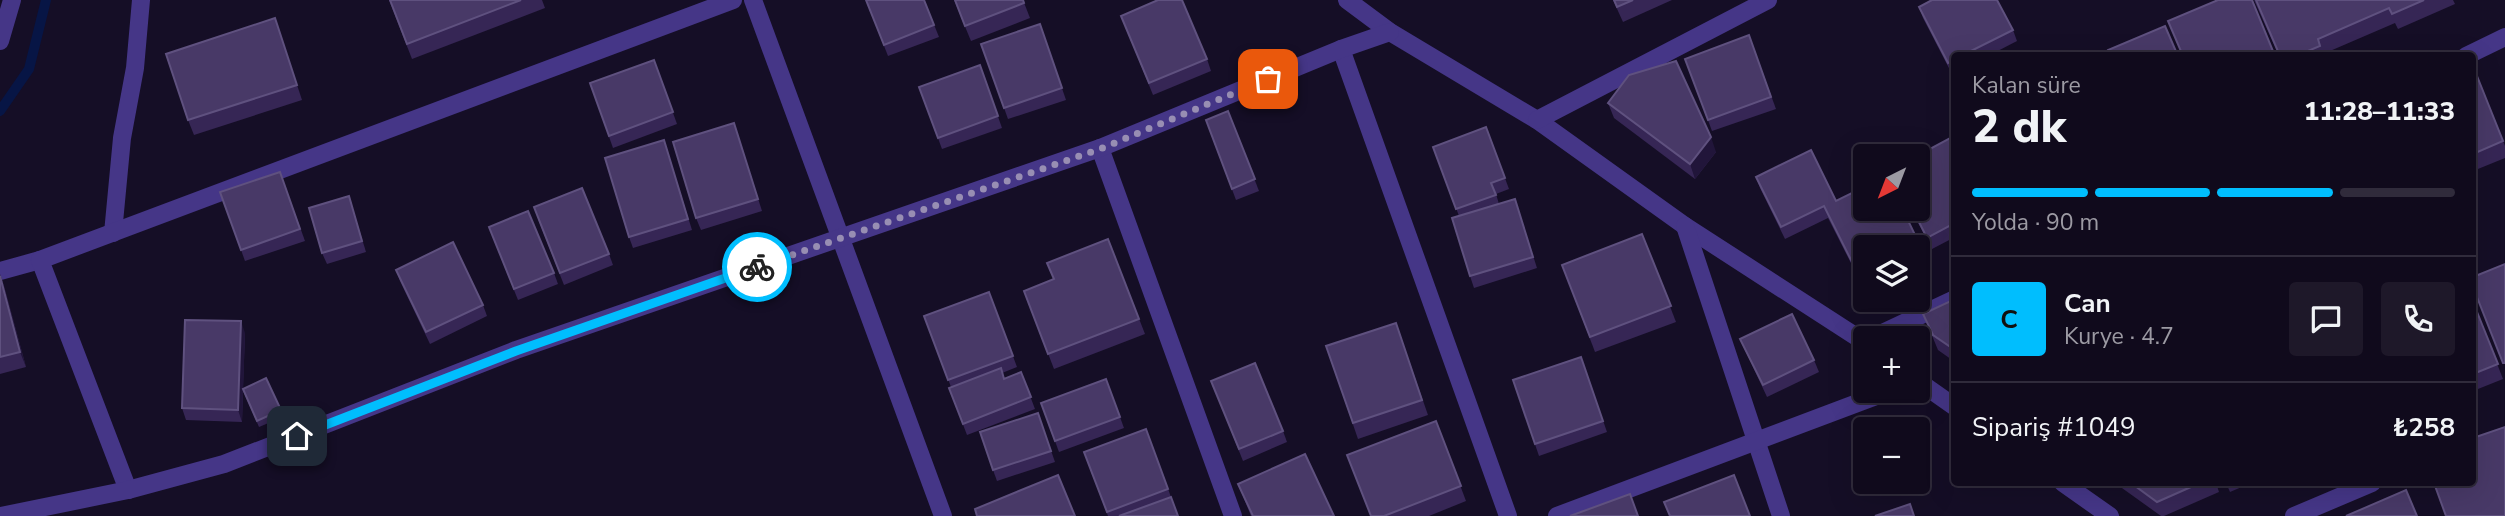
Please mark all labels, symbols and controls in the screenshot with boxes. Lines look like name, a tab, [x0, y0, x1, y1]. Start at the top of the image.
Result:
pin	[1238, 49, 1298, 109]
icon: bag	[1249, 60, 1287, 98]
text: Kalan süre	[1972, 70, 2081, 101]
text: 11:28–11:33	[2304, 94, 2455, 129]
text: 2 dk	[1972, 95, 2066, 158]
north arrow	[1853, 144, 1930, 220]
map controls	[1853, 144, 1930, 494]
text: Yolda · 90 m	[1972, 207, 2099, 238]
courier	[722, 232, 792, 302]
button: layers	[1853, 235, 1930, 312]
icon: bike	[738, 248, 776, 286]
button: chat	[2289, 282, 2363, 356]
button: phone	[2381, 282, 2455, 356]
text: Can	[2064, 286, 2111, 321]
text: C	[2000, 302, 2018, 337]
text: Kurye · 4.7	[2064, 321, 2174, 352]
button: +	[1853, 326, 1930, 403]
pin	[267, 406, 327, 466]
text: Sipariş #1049	[1972, 410, 2136, 445]
text: ₺258	[2393, 410, 2455, 445]
icon: home	[278, 417, 316, 455]
button: −	[1853, 417, 1930, 494]

